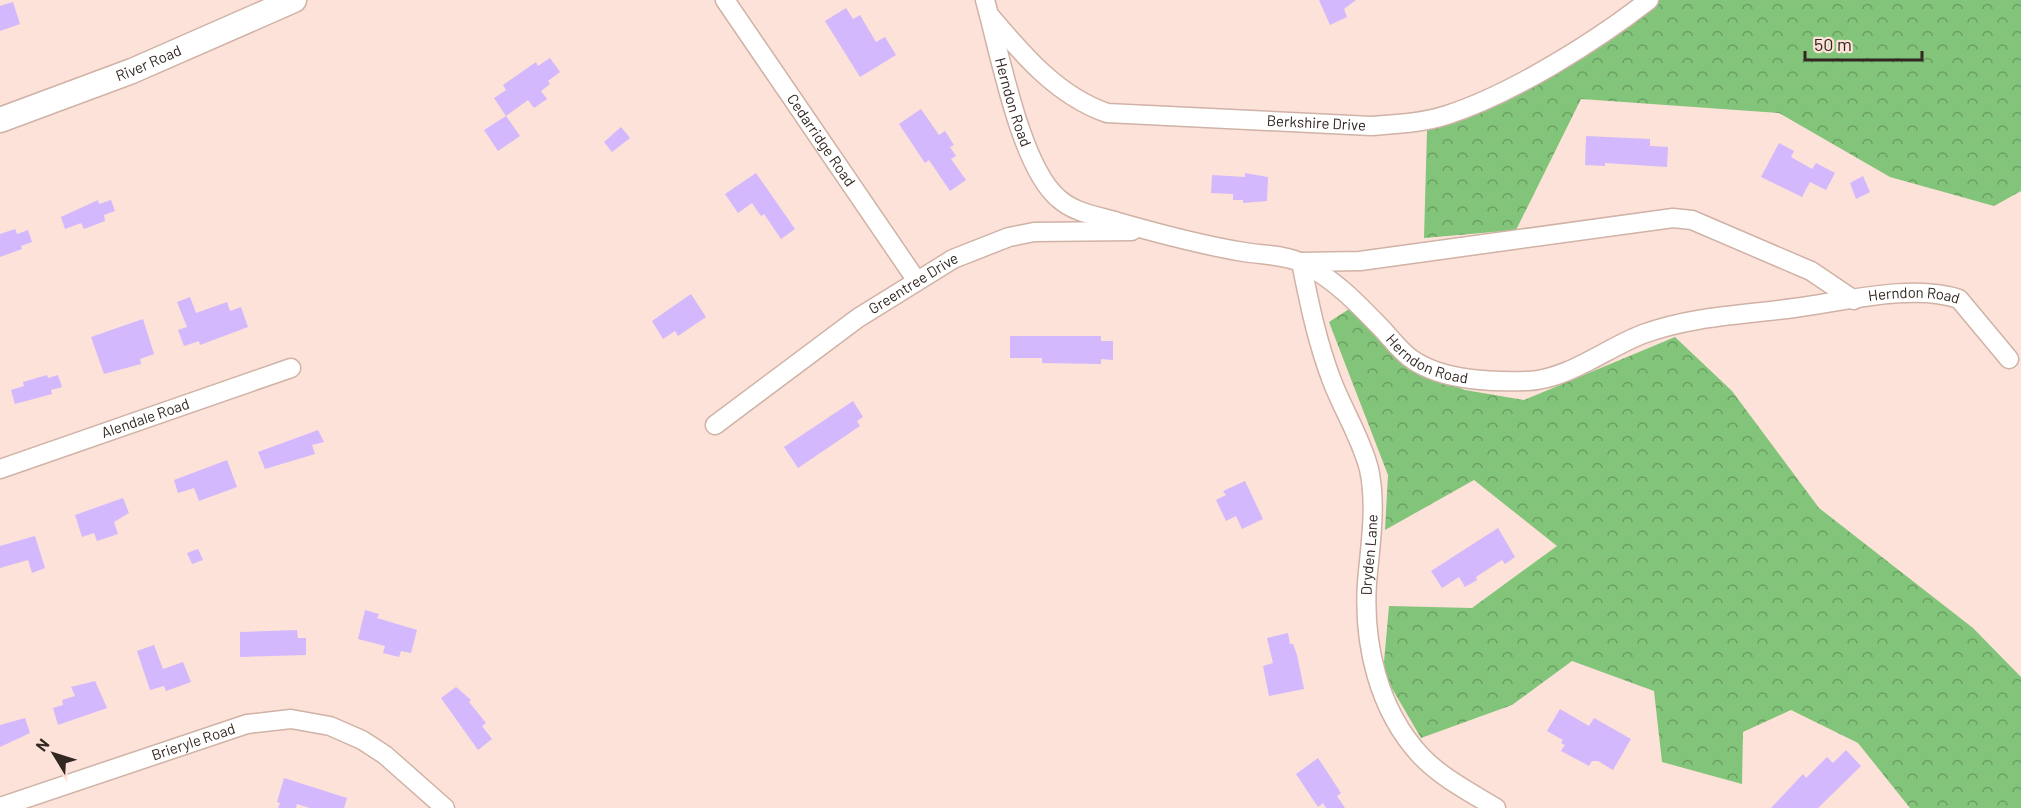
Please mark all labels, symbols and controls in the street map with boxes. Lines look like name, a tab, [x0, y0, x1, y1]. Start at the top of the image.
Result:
scale bar	[1805, 24, 1922, 62]
text: 50 m	[1814, 33, 1852, 55]
street label: River Road	[113, 41, 184, 84]
street label: Herndon Road	[992, 55, 1036, 149]
street label: Cedarridge Road	[784, 90, 860, 190]
street label: Berkshire Drive	[1266, 111, 1366, 134]
street label: Greentree Drive	[865, 248, 960, 317]
street label: Herndon Road	[1867, 283, 1962, 307]
street label: Herndon Road	[1383, 330, 1469, 387]
street label: Alendale Road	[99, 394, 192, 441]
street label: Dryden Lane	[1356, 514, 1381, 596]
street label: Brieryle Road	[149, 719, 237, 763]
north arrow	[24, 724, 84, 784]
text: N	[31, 734, 53, 754]

